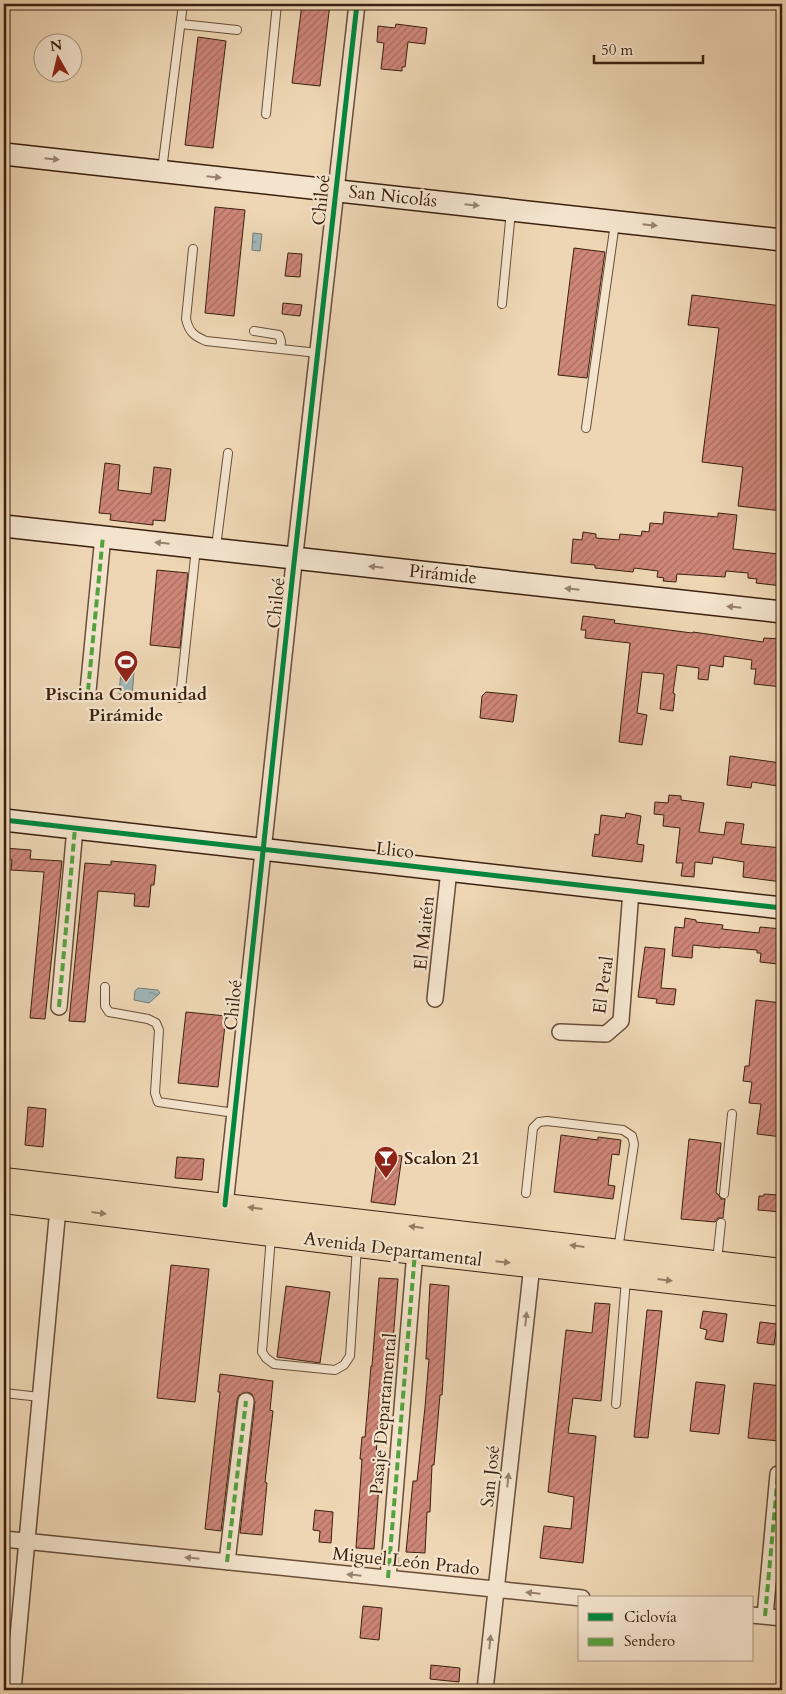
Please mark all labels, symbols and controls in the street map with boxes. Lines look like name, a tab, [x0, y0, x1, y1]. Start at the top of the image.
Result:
north arrow	[32, 32, 82, 82]
scale bar	[594, 32, 702, 64]
text: N	[49, 35, 64, 56]
text: 50 m	[601, 40, 633, 60]
one-way arrow	[45, 155, 61, 163]
one-way arrow	[206, 173, 222, 181]
street label: Chiloé	[306, 173, 337, 227]
street label: San Nicolás	[348, 179, 438, 214]
one-way arrow	[464, 201, 480, 209]
one-way arrow	[643, 221, 659, 229]
one-way arrow	[154, 539, 170, 547]
street label: Pirámide	[408, 559, 478, 590]
one-way arrow	[368, 562, 384, 570]
street label: Chiloé	[261, 576, 292, 630]
one-way arrow	[564, 585, 580, 593]
one-way arrow	[726, 603, 742, 611]
sports icon: Piscina Comunidad Pirámide	[113, 649, 139, 683]
place label: Piscina Comunidad Pirámide	[45, 682, 208, 728]
street label: Llico	[375, 836, 416, 865]
street label: El Maitén	[408, 894, 441, 971]
street label: El Peral	[587, 954, 620, 1016]
street label: Chiloé	[218, 978, 249, 1032]
bar icon: Scalon 21	[373, 1145, 399, 1179]
place label: Scalon 21	[404, 1146, 480, 1171]
one-way arrow	[246, 1204, 262, 1212]
one-way arrow	[91, 1209, 107, 1217]
one-way arrow	[408, 1223, 424, 1231]
street label: Avenida Departamental	[302, 1226, 484, 1273]
one-way arrow	[569, 1242, 585, 1250]
one-way arrow	[496, 1258, 512, 1266]
one-way arrow	[657, 1276, 673, 1284]
one-way arrow	[522, 1310, 530, 1326]
street label: Pasaje Departamental	[364, 1332, 403, 1496]
street label: San José	[475, 1444, 506, 1508]
one-way arrow	[504, 1472, 512, 1488]
street label: Miguel León Prado	[331, 1541, 481, 1582]
one-way arrow	[184, 1554, 200, 1562]
one-way arrow	[346, 1571, 362, 1579]
one-way arrow	[525, 1589, 541, 1597]
legend	[578, 1596, 754, 1662]
text: Ciclovía	[624, 1607, 677, 1627]
text: Sendero	[624, 1631, 675, 1651]
one-way arrow	[486, 1633, 494, 1649]

